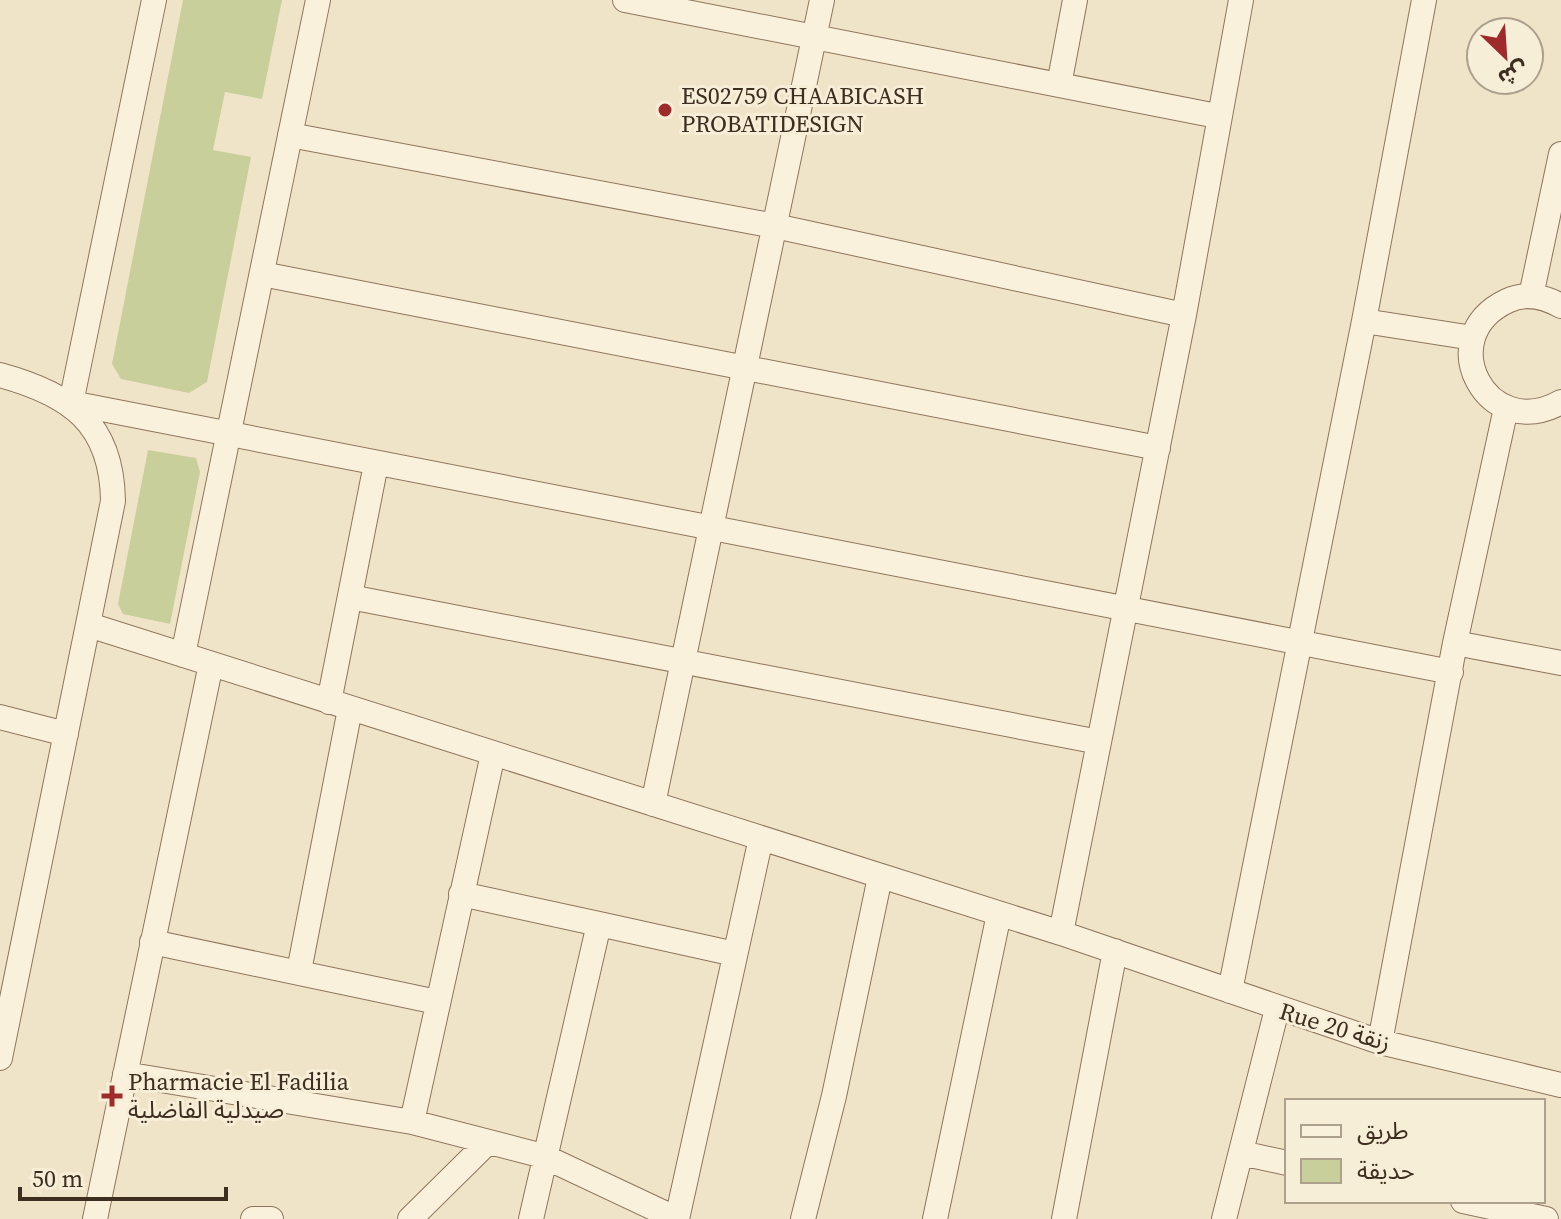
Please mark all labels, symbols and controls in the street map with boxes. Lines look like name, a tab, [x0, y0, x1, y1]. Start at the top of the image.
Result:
north arrow	[1465, 16, 1545, 96]
text: ش	[1493, 54, 1533, 94]
place label: ES02759 CHAABICASH PROBATIDESIGN	[681, 79, 924, 140]
marker: ES02759 CHAABICASH PROBATIDESIGN	[656, 101, 674, 119]
street label: Rue 20 زنقة	[1276, 994, 1395, 1059]
place label: Pharmacie El Fadilia صيدلية الفاضلية	[128, 1065, 350, 1126]
marker: Pharmacie El Fadilia صيدلية الفاضلية	[103, 1087, 121, 1105]
legend	[1285, 1099, 1545, 1203]
text: طريق	[1357, 1114, 1409, 1147]
scale bar	[20, 1151, 226, 1201]
text: حديقة	[1357, 1154, 1415, 1187]
text: 50 m	[32, 1162, 83, 1195]

